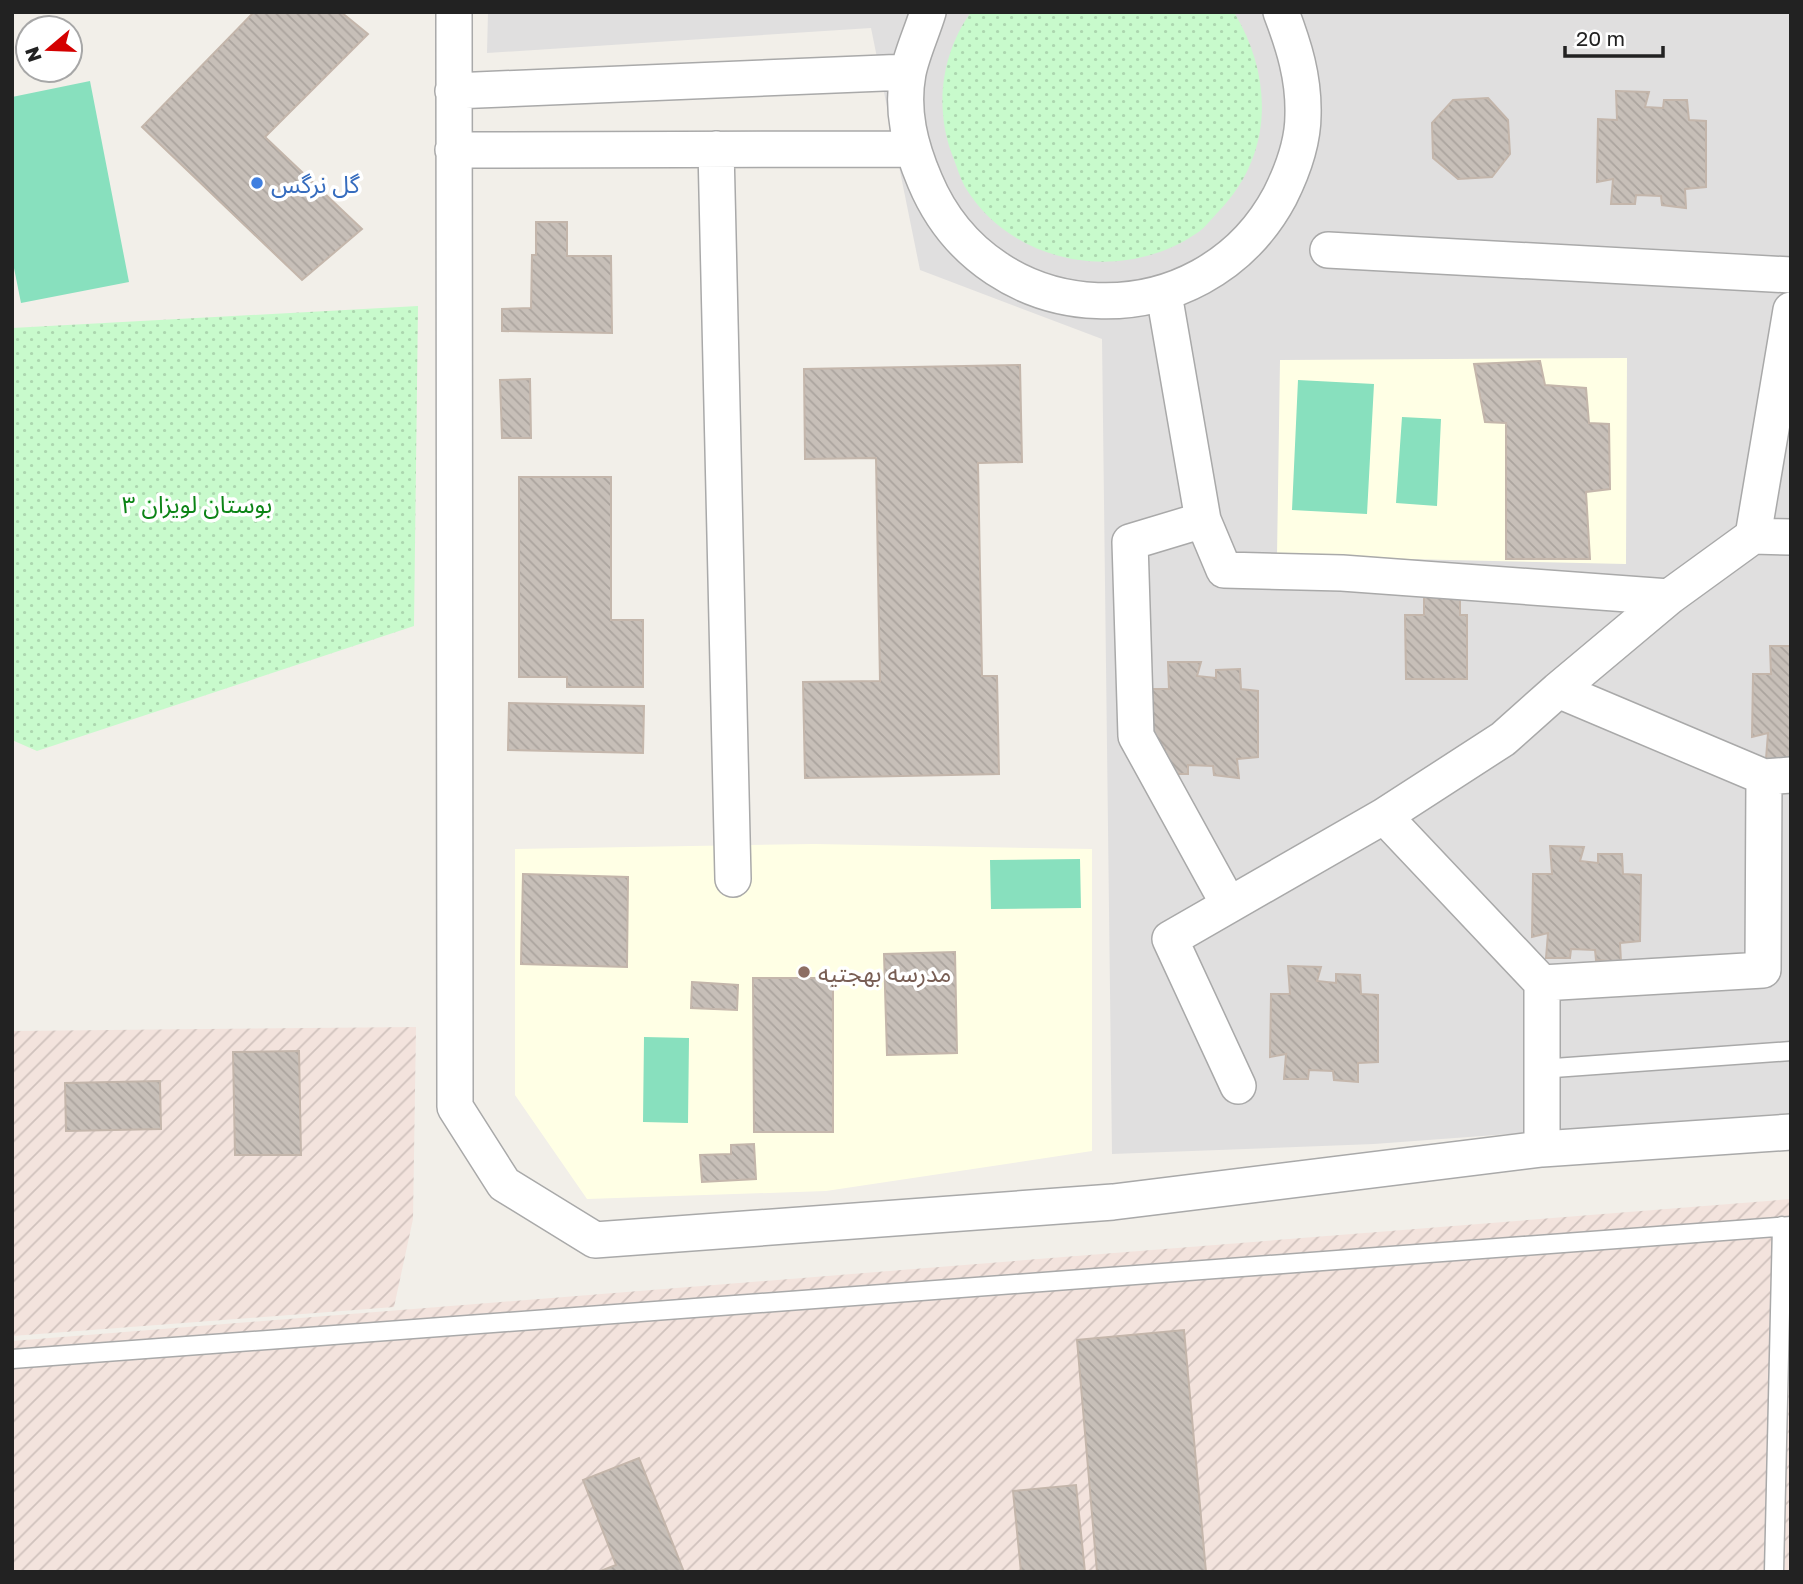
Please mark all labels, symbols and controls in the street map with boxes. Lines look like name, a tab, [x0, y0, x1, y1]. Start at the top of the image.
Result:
north arrow	[14, 14, 84, 84]
scale bar	[1565, 14, 1663, 58]
text: 20 m	[1576, 25, 1625, 51]
text: N	[19, 44, 46, 65]
place label: گل نرگس	[271, 169, 361, 199]
marker: گل نرگس	[249, 175, 265, 191]
park label: بوستان لویزان ۳	[122, 489, 272, 519]
place label: مدرسه بهجتیه	[818, 958, 951, 988]
marker: مدرسه بهجتیه	[796, 964, 812, 980]

